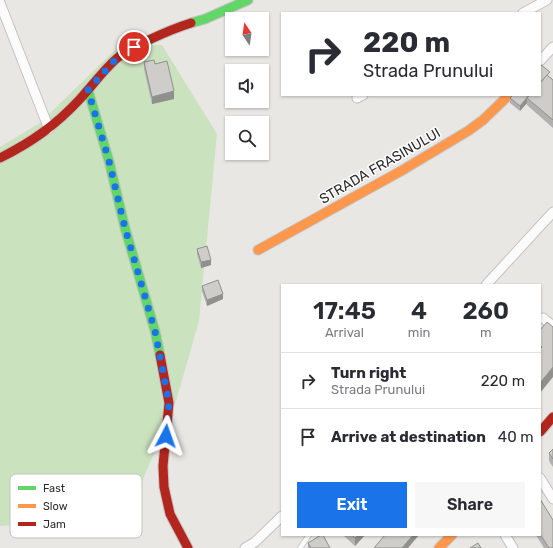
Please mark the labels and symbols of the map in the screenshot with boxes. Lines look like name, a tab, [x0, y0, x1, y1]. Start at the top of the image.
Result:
north arrow	[225, 12, 269, 56]
pin	[117, 30, 151, 64]
street label: STRADA FRASINULUI	[316, 124, 444, 208]
position arrow	[145, 415, 187, 457]
legend	[10, 474, 142, 538]
text: Fast	[43, 482, 66, 495]
text: Slow	[43, 500, 68, 513]
text: Jam	[43, 518, 66, 531]

